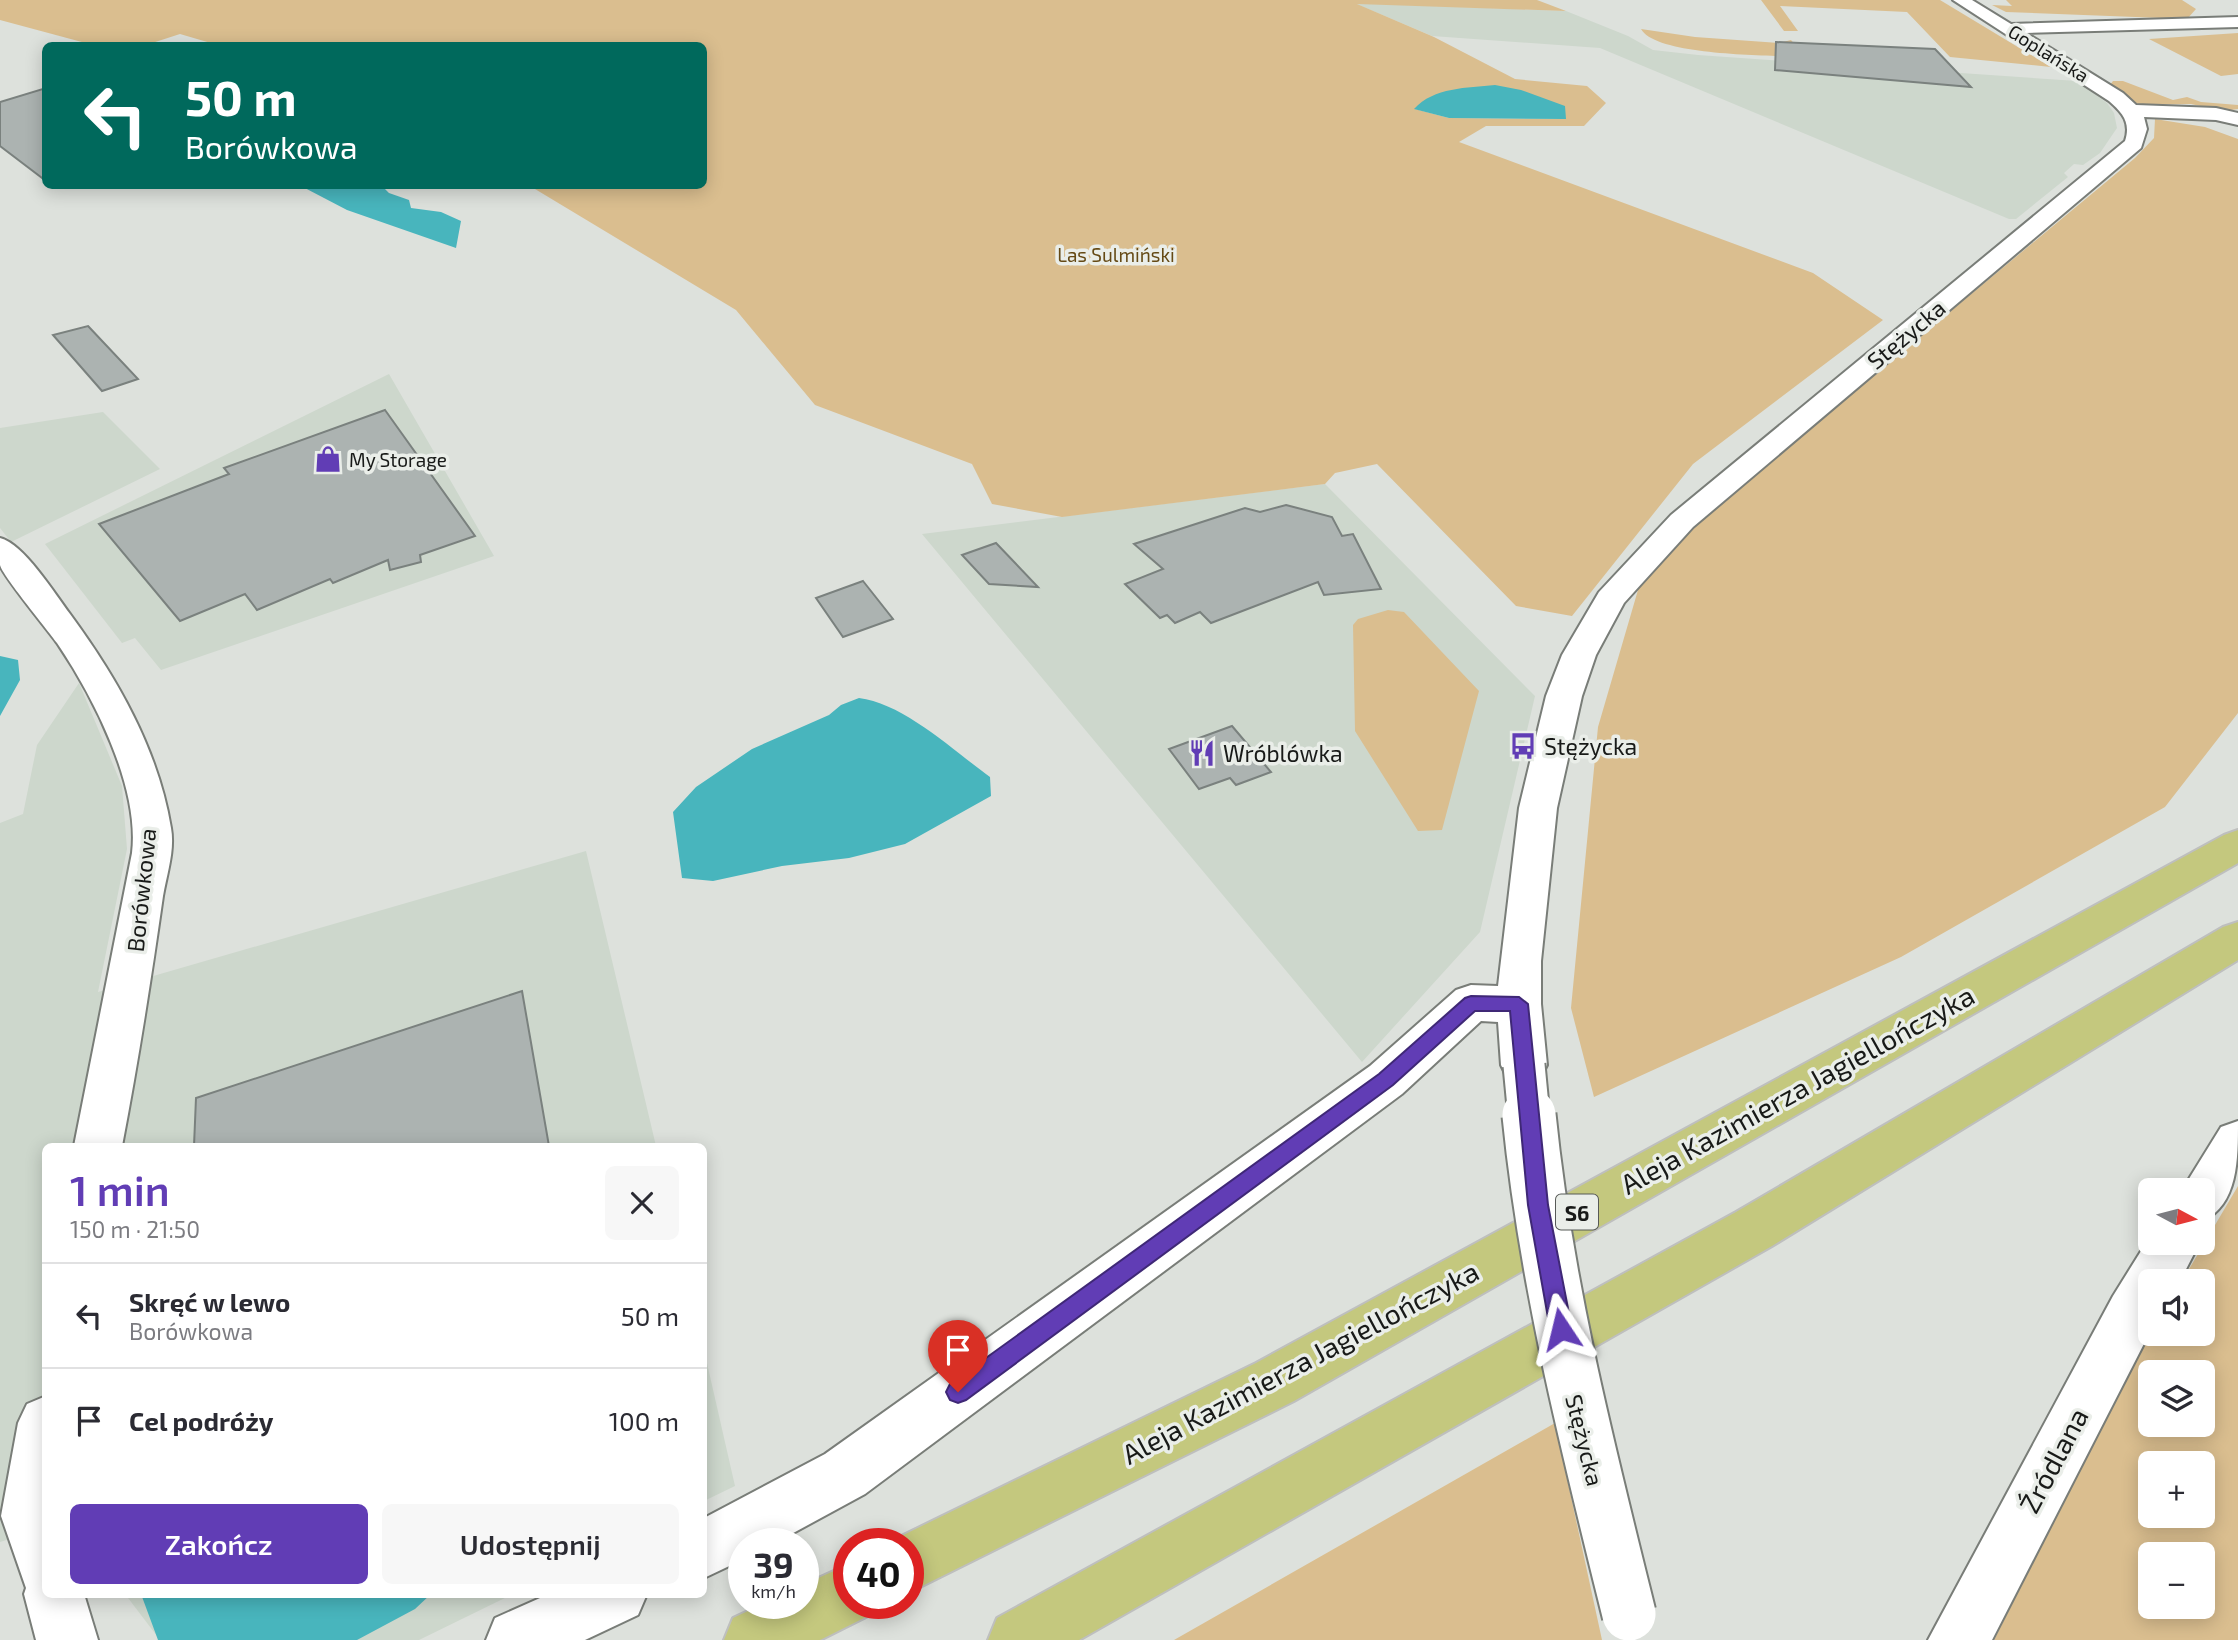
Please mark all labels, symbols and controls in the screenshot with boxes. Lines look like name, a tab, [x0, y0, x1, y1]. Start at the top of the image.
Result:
street label: Goplańska	[2004, 19, 2094, 87]
text: 50 m	[185, 67, 297, 126]
icon: left	[70, 70, 161, 161]
text: Borówkowa	[185, 127, 358, 165]
park label: Las Sulmiński	[1057, 243, 1175, 266]
street label: Stężycka	[1861, 293, 1951, 375]
shop icon: My Storage	[313, 444, 343, 474]
place label: My Storage	[349, 448, 447, 471]
bus stop icon: Stężycka	[1508, 731, 1538, 761]
place label: Stężycka	[1544, 732, 1637, 760]
restaurant icon: Wróblówka	[1187, 738, 1217, 768]
place label: Wróblówka	[1223, 739, 1343, 767]
street label: Borówkowa	[121, 827, 161, 953]
street label: Aleja Kazimierza Jagiellończyka	[1614, 977, 1980, 1201]
text: 1 min	[70, 1164, 170, 1214]
button: close	[605, 1166, 679, 1240]
north arrow	[2138, 1178, 2216, 1255]
map controls	[2138, 1178, 2215, 1619]
road number: S6	[1556, 1194, 1598, 1230]
text: 150 m · 21:50	[70, 1215, 200, 1243]
street label: Aleja Kazimierza Jagiellończyka	[1116, 1253, 1484, 1471]
button: sound	[2138, 1269, 2215, 1346]
text: Skręć w lewo	[129, 1286, 290, 1317]
position arrow	[1524, 1292, 1598, 1366]
icon: left	[70, 1297, 108, 1335]
text: 50 m	[621, 1300, 679, 1331]
text: Borówkowa	[129, 1317, 253, 1345]
pin	[928, 1320, 988, 1392]
icon: arrive	[939, 1331, 977, 1369]
button: layers	[2138, 1360, 2215, 1437]
street label: Stężycka	[1560, 1391, 1610, 1489]
icon: arrive	[70, 1402, 108, 1440]
street label: Źródlana	[2011, 1402, 2095, 1518]
text: Cel podróży	[129, 1405, 274, 1436]
text: 100 m	[609, 1405, 679, 1436]
button: +	[2138, 1451, 2215, 1528]
button: Zakończ	[70, 1504, 368, 1584]
button: Udostępnij	[382, 1504, 679, 1584]
speed limit sign: 40	[833, 1528, 924, 1619]
button: −	[2138, 1542, 2215, 1619]
text: 39	[753, 1543, 794, 1585]
text: km/h	[751, 1580, 796, 1602]

